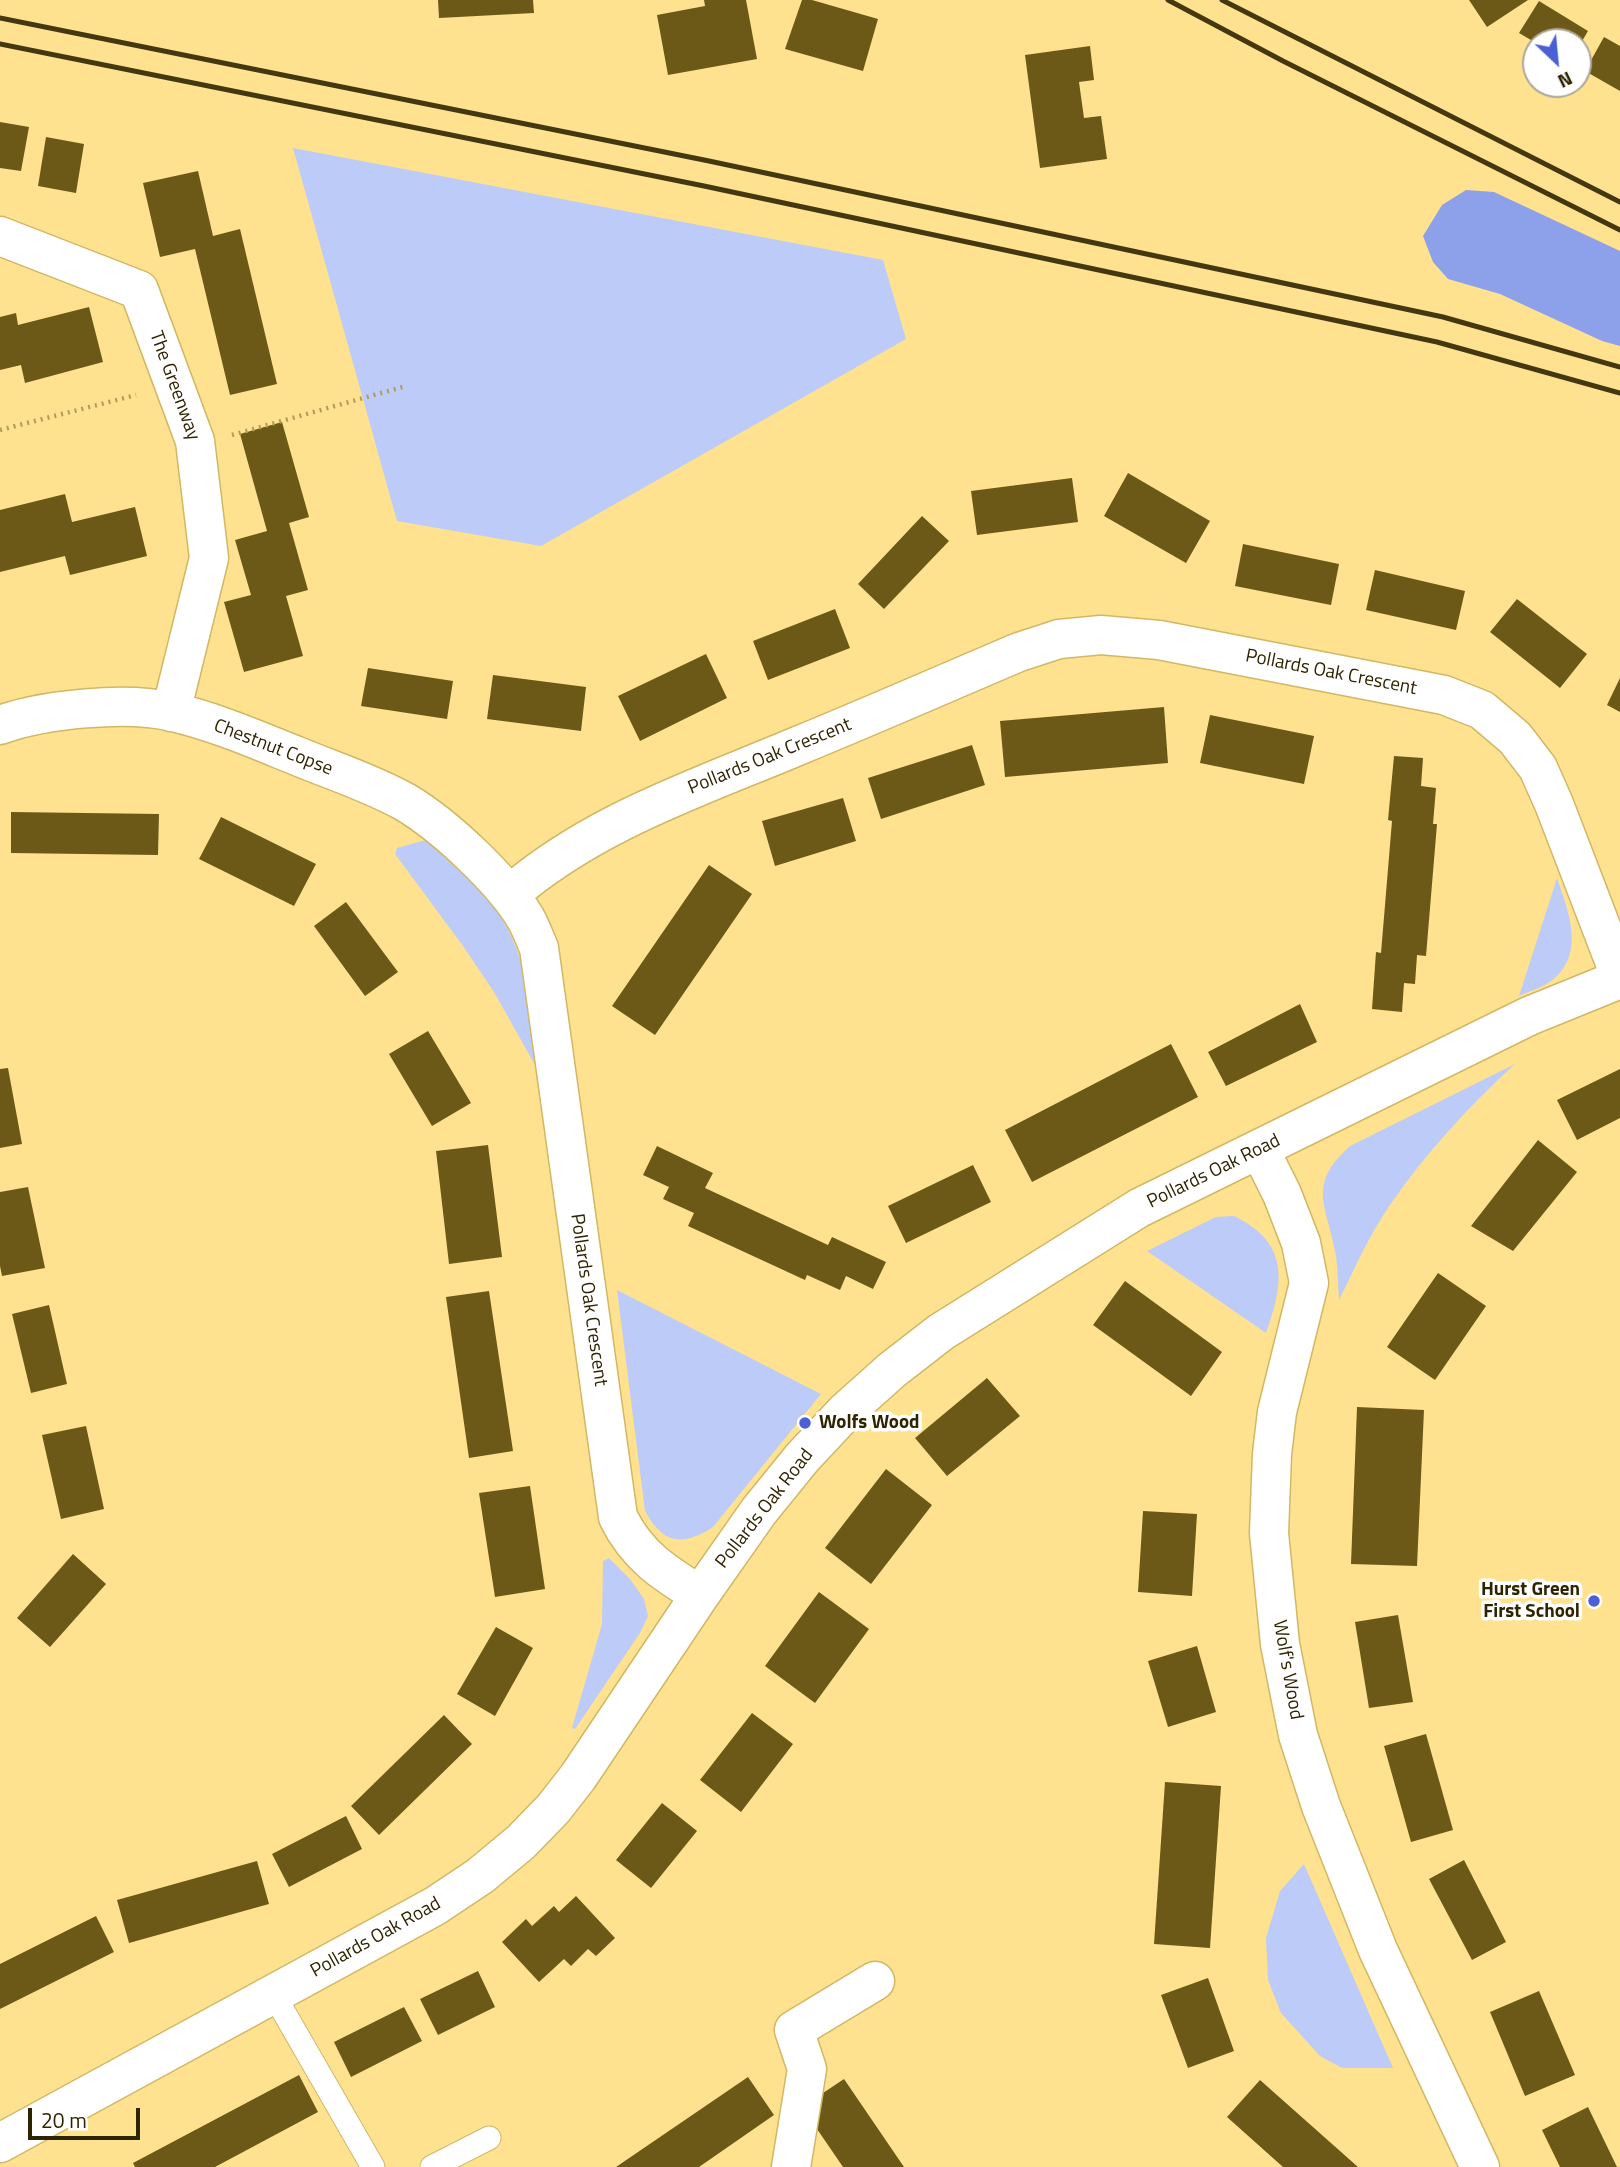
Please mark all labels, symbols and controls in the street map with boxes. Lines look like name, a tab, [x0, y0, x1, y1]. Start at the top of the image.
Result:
north arrow	[1522, 28, 1592, 98]
text: N	[1553, 65, 1578, 96]
street label: The Greenway	[144, 328, 204, 444]
street label: Pollards Oak Crescent	[1243, 645, 1419, 701]
street label: Pollards Oak Crescent	[685, 714, 855, 800]
street label: Chestnut Copse	[210, 715, 336, 781]
street label: Pollards Oak Road	[1144, 1130, 1284, 1214]
street label: Pollards Oak Crescent	[565, 1212, 611, 1388]
place label: Wolfs Wood	[819, 1412, 919, 1434]
marker: Wolfs Wood	[797, 1415, 813, 1431]
street label: Pollards Oak Road	[711, 1445, 819, 1573]
place label: Hurst Green First School	[1481, 1579, 1580, 1623]
marker: Hurst Green First School	[1586, 1593, 1602, 1609]
street label: Wolf's Wood	[1267, 1618, 1307, 1722]
street label: Pollards Oak Road	[307, 1893, 445, 1983]
scale bar	[32, 2094, 144, 2138]
text: 20 m	[41, 2104, 87, 2136]

